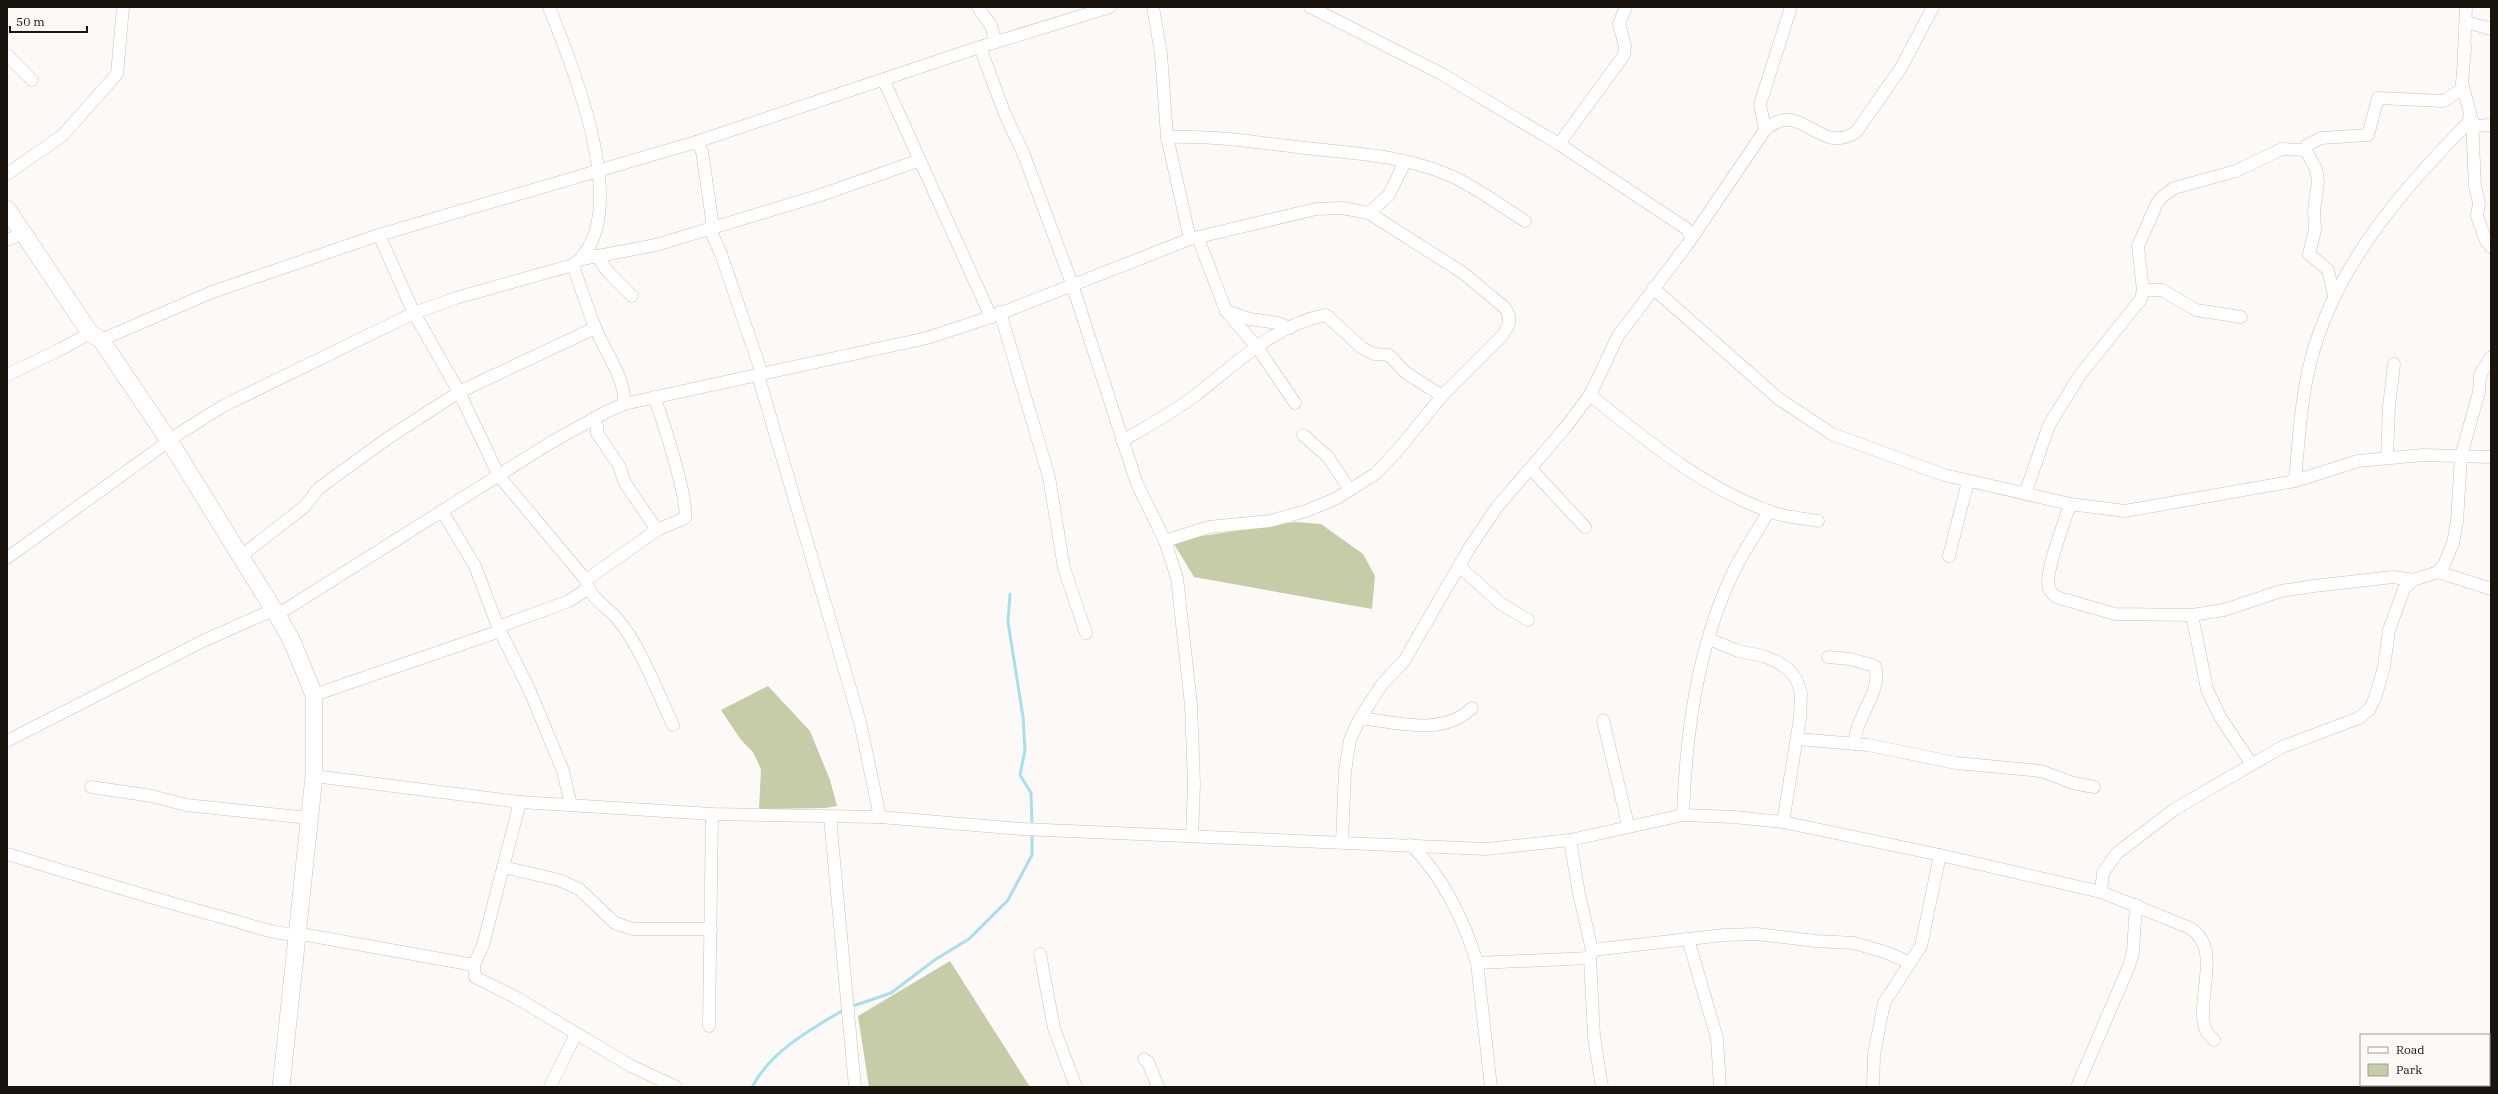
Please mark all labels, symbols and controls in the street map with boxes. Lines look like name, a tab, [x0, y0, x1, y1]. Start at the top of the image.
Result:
scale bar	[10, 8, 87, 34]
text: 50 m	[16, 14, 45, 29]
legend	[2360, 1034, 2490, 1086]
text: Road	[2396, 1042, 2425, 1057]
text: Park	[2396, 1062, 2422, 1077]

